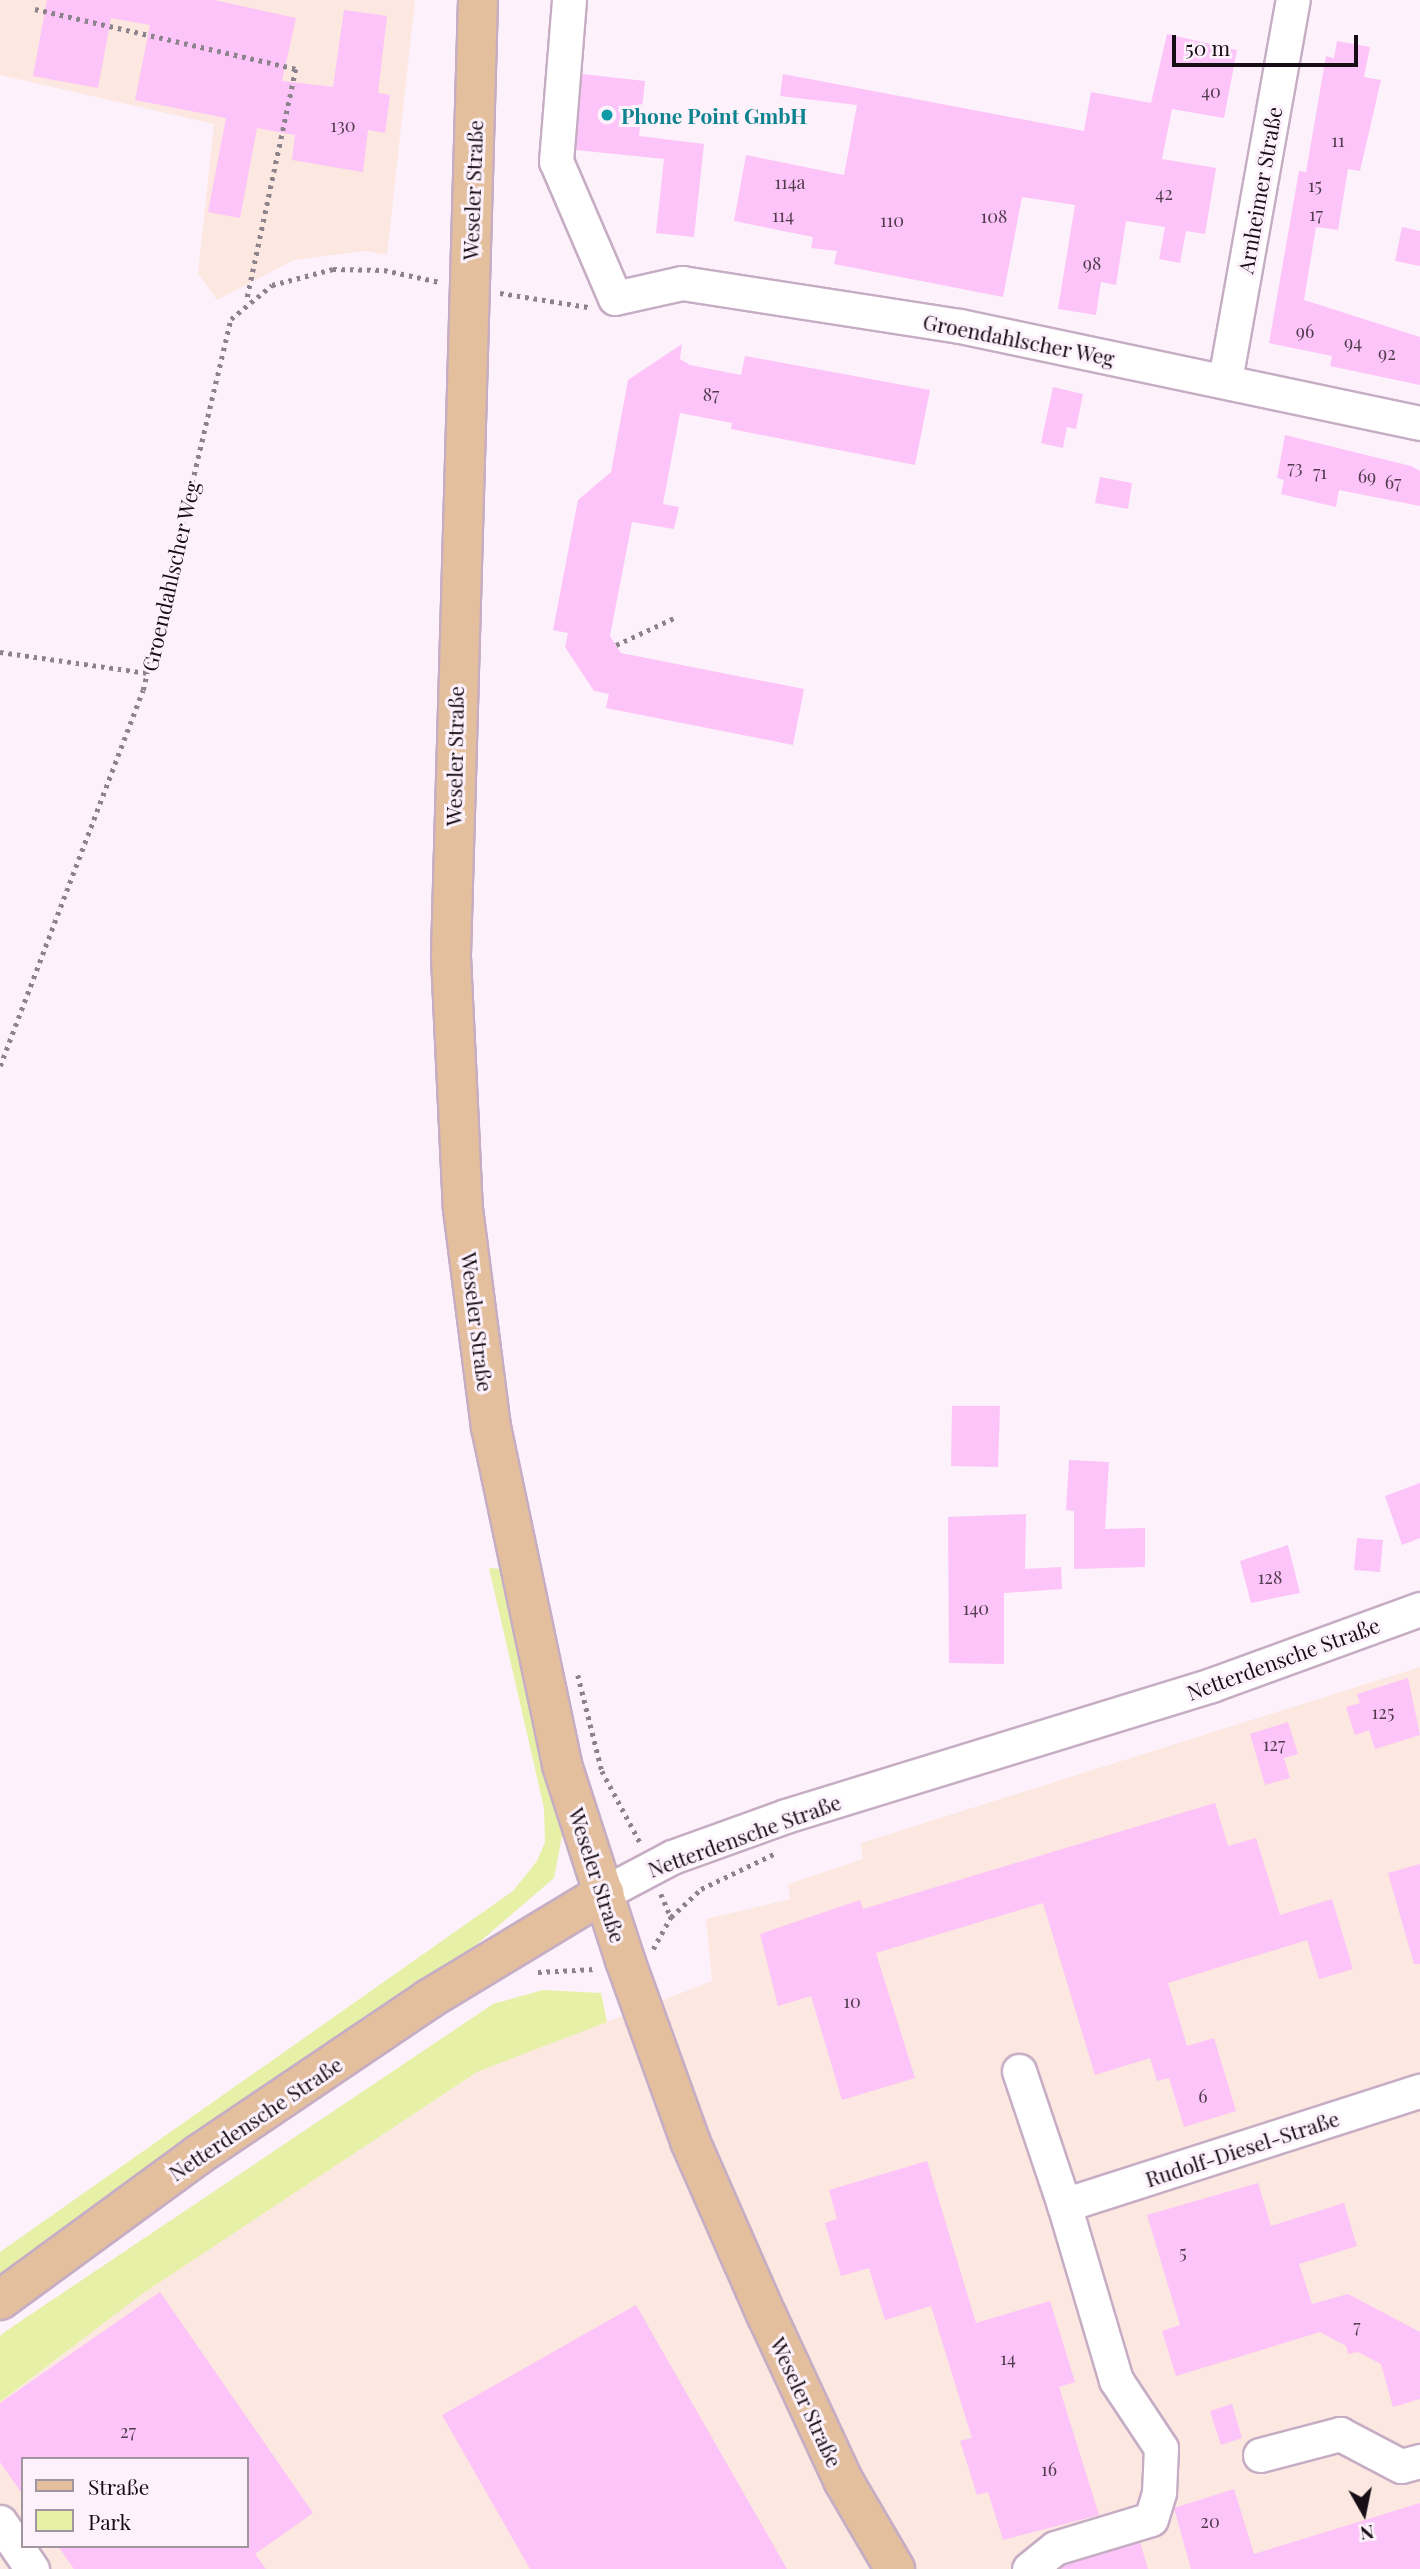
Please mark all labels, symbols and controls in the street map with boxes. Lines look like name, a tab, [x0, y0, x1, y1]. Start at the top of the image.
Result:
scale bar	[1175, 21, 1360, 65]
text: 50 m	[1185, 33, 1230, 61]
house number: 40	[1201, 80, 1221, 102]
place label: Phone Point GmbH	[621, 102, 807, 128]
street label: Arnheimer Straße	[1232, 104, 1286, 276]
marker: Phone Point GmbH	[599, 107, 615, 123]
house number: 130	[330, 114, 356, 136]
street label: Weseler Straße	[457, 119, 487, 261]
house number: 11	[1331, 129, 1345, 151]
house number: 114a	[774, 171, 806, 193]
house number: 15	[1308, 174, 1322, 196]
house number: 42	[1155, 182, 1173, 204]
house number: 17	[1309, 203, 1323, 225]
house number: 114	[772, 204, 794, 226]
house number: 108	[981, 205, 1007, 227]
house number: 110	[880, 209, 904, 231]
house number: 98	[1083, 252, 1101, 274]
street label: Groendahlscher Weg	[921, 308, 1117, 370]
house number: 96	[1296, 320, 1314, 342]
house number: 94	[1344, 331, 1362, 353]
house number: 92	[1378, 342, 1396, 364]
house number: 87	[703, 383, 719, 405]
house number: 73	[1287, 456, 1303, 478]
house number: 71	[1313, 461, 1327, 483]
house number: 69	[1358, 465, 1376, 487]
house number: 67	[1385, 471, 1401, 493]
street label: Groendahlscher Weg	[136, 478, 204, 674]
street label: Weseler Straße	[440, 685, 468, 827]
street label: Weseler Straße	[457, 1251, 499, 1393]
house number: 128	[1258, 1566, 1282, 1588]
house number: 140	[963, 1597, 989, 1619]
street label: Netterdensche Straße	[1183, 1611, 1383, 1705]
house number: 125	[1372, 1701, 1394, 1723]
house number: 127	[1263, 1733, 1285, 1755]
street label: Netterdensche Straße	[644, 1788, 844, 1882]
street label: Weseler Straße	[564, 1804, 632, 1946]
house number: 10	[843, 1990, 861, 2012]
street label: Netterdensche Straße	[164, 2051, 346, 2185]
house number: 6	[1198, 2085, 1208, 2107]
street label: Rudolf-Diesel-Straße	[1142, 2105, 1342, 2191]
house number: 5	[1179, 2241, 1187, 2263]
house number: 7	[1353, 2315, 1361, 2337]
street label: Weseler Straße	[766, 2333, 848, 2471]
house number: 14	[1000, 2347, 1016, 2369]
house number: 27	[120, 2420, 136, 2442]
legend	[21, 2457, 248, 2548]
house number: 16	[1041, 2458, 1057, 2480]
text: Straße	[88, 2472, 149, 2500]
north arrow	[1329, 2478, 1399, 2548]
text: Park	[88, 2507, 131, 2535]
house number: 20	[1200, 2510, 1220, 2532]
text: N	[1358, 2520, 1376, 2548]

